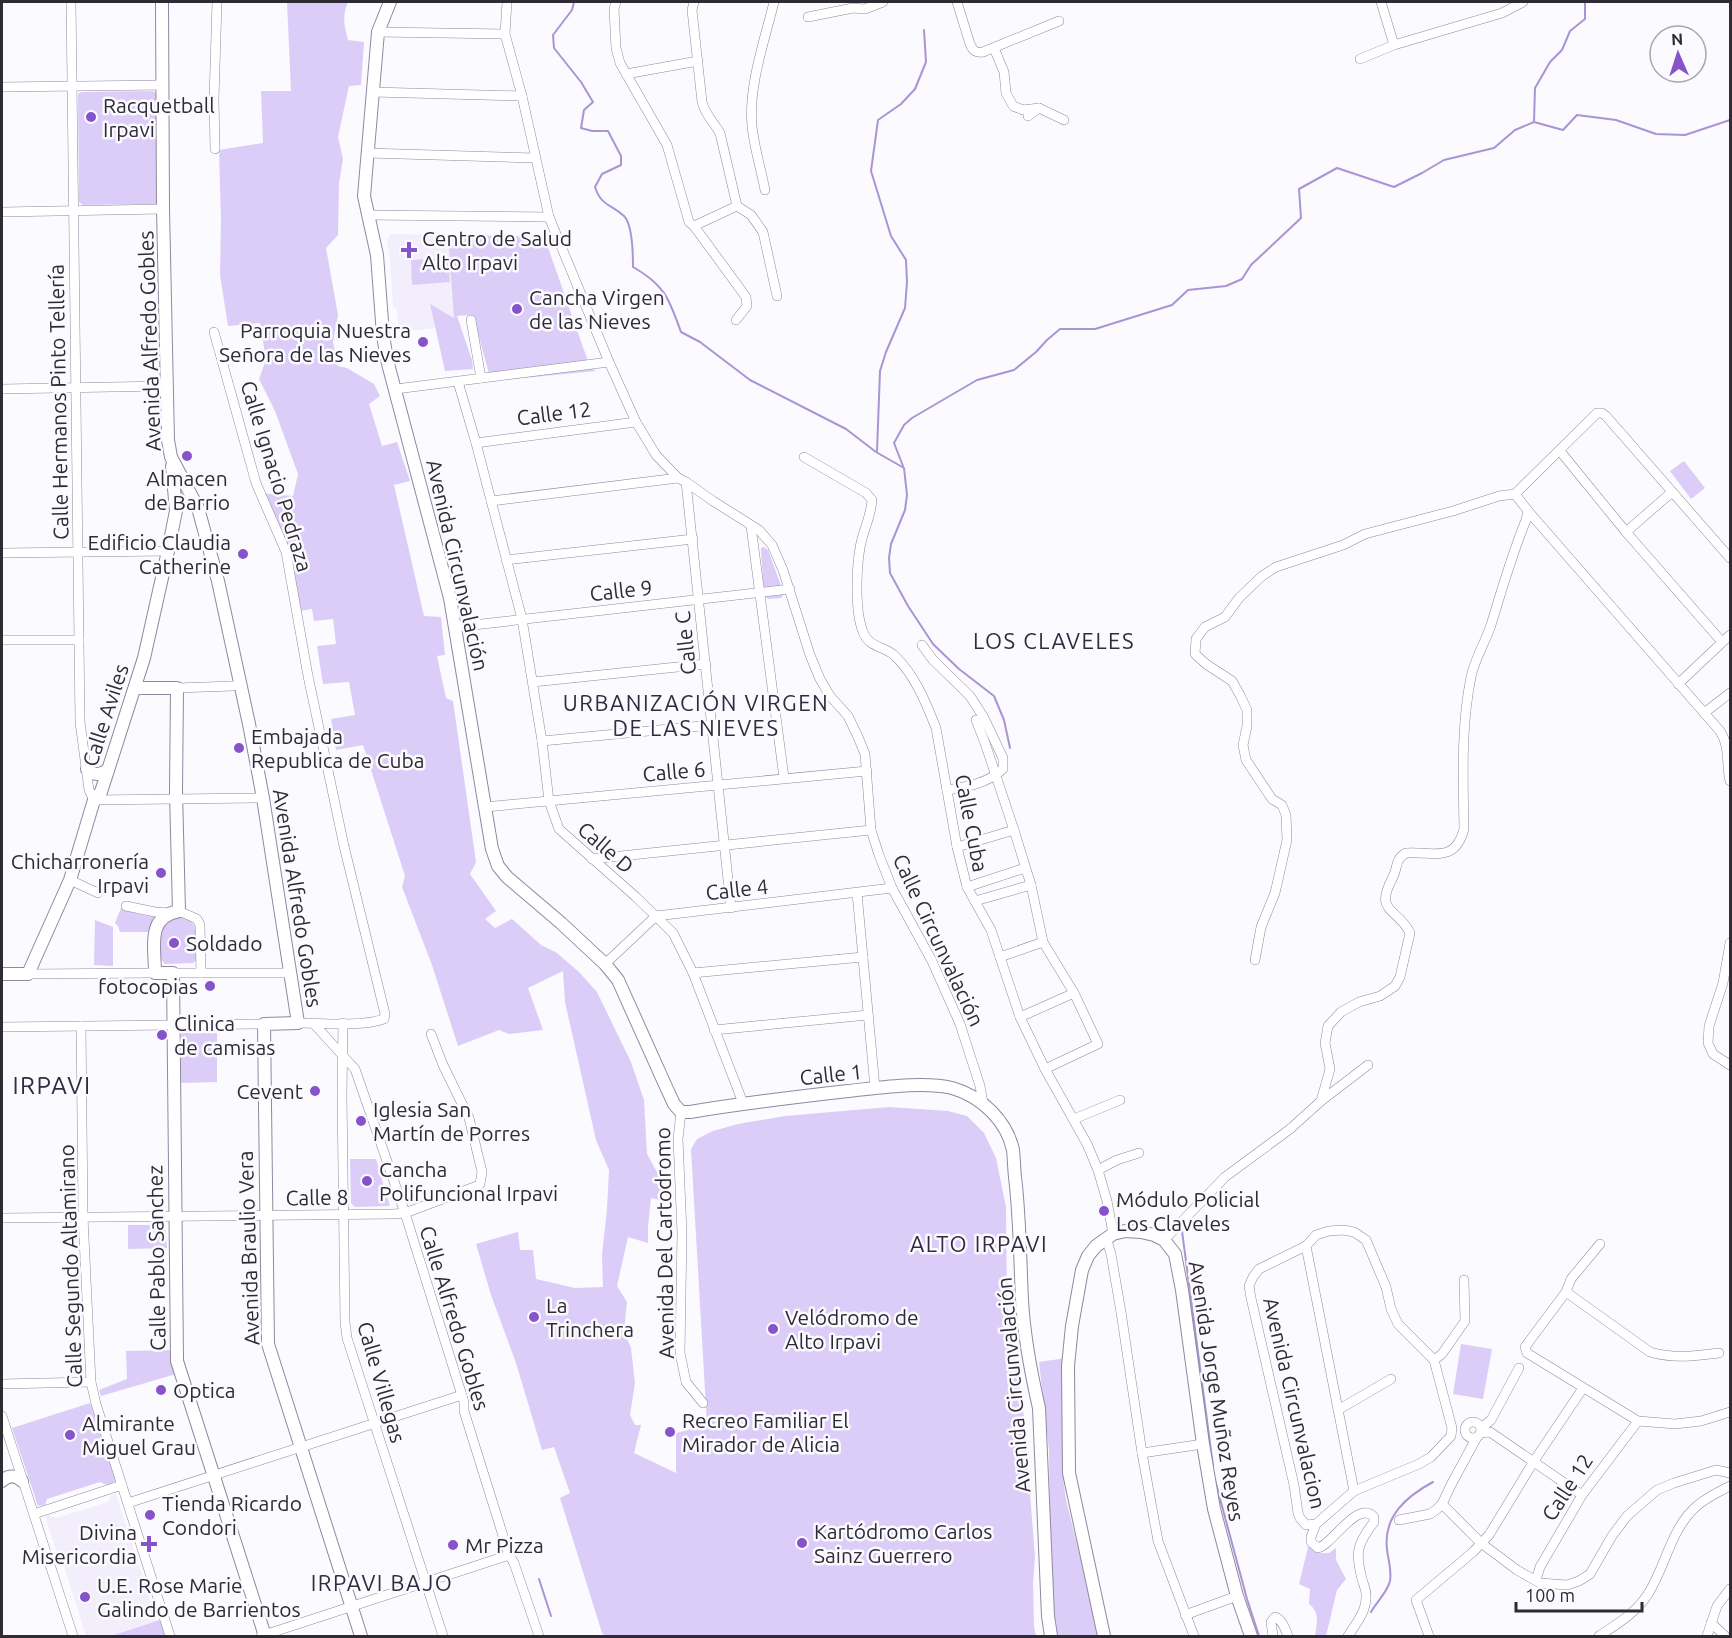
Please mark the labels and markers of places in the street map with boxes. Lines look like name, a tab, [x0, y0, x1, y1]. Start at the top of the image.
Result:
place label: Racquetball Irpavi	[103, 93, 215, 141]
marker: Racquetball Irpavi	[84, 110, 98, 124]
place label: Centro de Salud Alto Irpavi	[422, 226, 572, 274]
marker: Centro de Salud Alto Irpavi	[400, 241, 418, 259]
place label: Cancha Virgen de las Nieves	[529, 285, 665, 333]
marker: Cancha Virgen de las Nieves	[510, 302, 524, 316]
place label: Parroquia Nuestra Señora de las Nieves	[219, 318, 411, 366]
marker: Parroquia Nuestra Señora de las Nieves	[416, 335, 430, 349]
marker: Almacen de Barrio	[180, 449, 194, 463]
place label: Almacen de Barrio	[144, 466, 230, 514]
place label: Edificio Claudia Catherine	[88, 530, 231, 578]
marker: Edificio Claudia Catherine	[236, 547, 250, 561]
place label: Embajada Republica de Cuba	[251, 724, 425, 772]
marker: Embajada Republica de Cuba	[232, 741, 246, 755]
place label: Chicharronería Irpavi	[11, 849, 149, 897]
marker: Chicharronería Irpavi	[154, 866, 168, 880]
place label: Soldado	[186, 931, 262, 955]
marker: Soldado	[167, 936, 181, 950]
place label: fotocopias	[98, 974, 198, 998]
marker: fotocopias	[203, 979, 217, 993]
place label: Clinica de camisas	[174, 1011, 275, 1059]
marker: Clinica de camisas	[155, 1028, 169, 1042]
place label: Cevent	[237, 1079, 303, 1103]
marker: Cevent	[308, 1084, 322, 1098]
place label: Iglesia San Martín de Porres	[373, 1097, 530, 1145]
marker: Iglesia San Martín de Porres	[354, 1114, 368, 1128]
place label: Cancha Polifuncional Irpavi	[379, 1157, 558, 1205]
marker: Cancha Polifuncional Irpavi	[360, 1174, 374, 1188]
place label: Módulo Policial Los Claveles	[1116, 1187, 1260, 1235]
marker: Módulo Policial Los Claveles	[1097, 1204, 1111, 1218]
place label: La Trinchera	[546, 1293, 634, 1341]
place label: Velódromo de Alto Irpavi	[785, 1305, 919, 1353]
marker: La Trinchera	[527, 1310, 541, 1324]
marker: Velódromo de Alto Irpavi	[766, 1322, 780, 1336]
place label: Optica	[173, 1378, 235, 1402]
marker: Optica	[154, 1383, 168, 1397]
place label: Recreo Familiar El Mirador de Alicia	[682, 1408, 849, 1456]
place label: Almirante Miguel Grau	[82, 1411, 196, 1459]
marker: Recreo Familiar El Mirador de Alicia	[663, 1425, 677, 1439]
marker: Almirante Miguel Grau	[63, 1428, 77, 1442]
place label: Tienda Ricardo Condori	[162, 1491, 302, 1539]
marker: Tienda Ricardo Condori	[143, 1508, 157, 1522]
place label: Kartódromo Carlos Sainz Guerrero	[814, 1519, 992, 1567]
place label: Divina Misericordia	[22, 1520, 137, 1568]
place label: Mr Pizza	[465, 1533, 544, 1557]
marker: Kartódromo Carlos Sainz Guerrero	[795, 1536, 809, 1550]
marker: Divina Misericordia	[142, 1537, 156, 1551]
marker: Mr Pizza	[446, 1538, 460, 1552]
place label: U.E. Rose Marie Galindo de Barrientos	[97, 1573, 301, 1621]
marker: U.E. Rose Marie Galindo de Barrientos	[78, 1590, 92, 1604]

